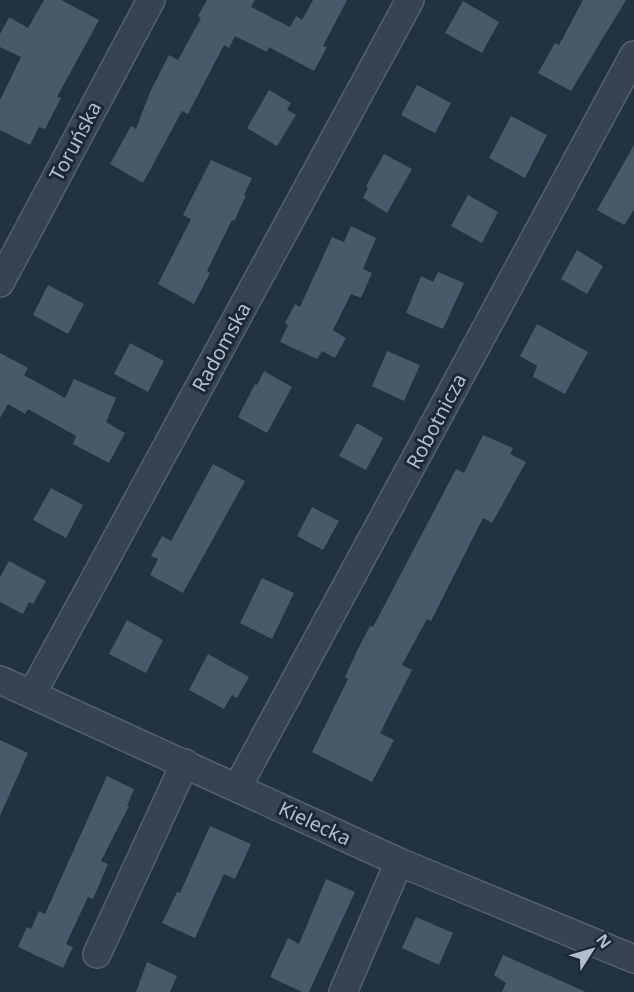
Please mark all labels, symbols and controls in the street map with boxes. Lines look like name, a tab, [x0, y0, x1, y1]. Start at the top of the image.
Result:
street label: Toruńska	[43, 97, 107, 185]
street label: Radomska	[185, 297, 257, 397]
street label: Robotnicza	[400, 369, 472, 473]
street label: Kielecka	[275, 795, 355, 851]
north arrow	[562, 920, 622, 980]
text: N	[591, 929, 617, 953]

